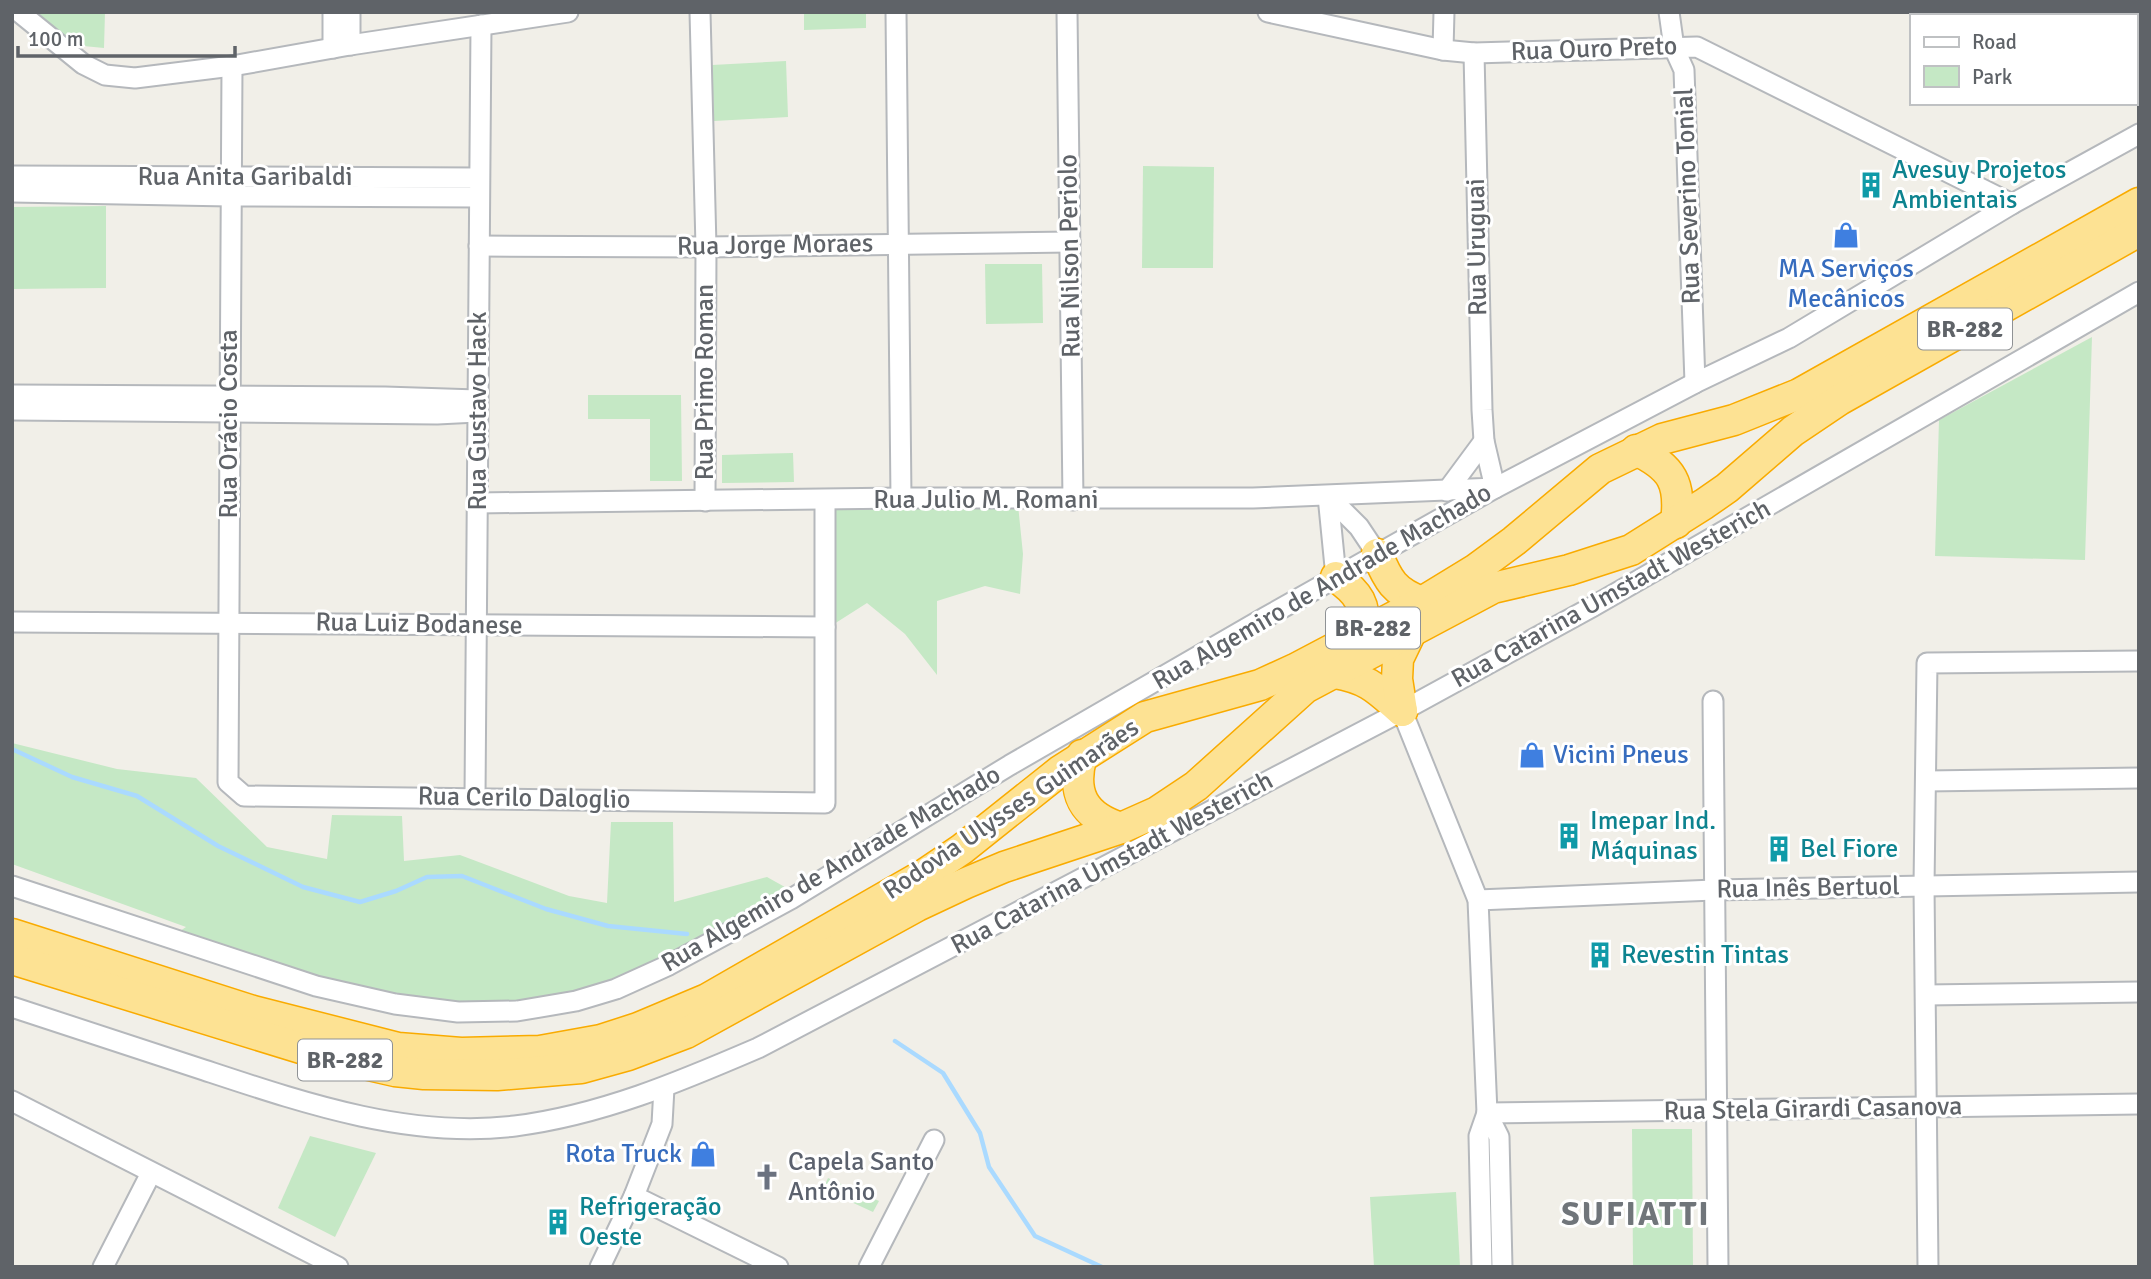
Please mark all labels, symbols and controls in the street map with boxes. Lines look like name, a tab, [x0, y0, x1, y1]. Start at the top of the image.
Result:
scale bar	[18, 14, 234, 58]
legend	[1910, 14, 2137, 105]
text: 100 m	[28, 26, 83, 52]
text: Road	[1972, 29, 2017, 55]
street label: Rua Ouro Preto	[1510, 30, 1678, 68]
text: Park	[1972, 64, 2013, 90]
street label: Rua Severino Tonial	[1668, 87, 1708, 305]
street label: Rua Nilson Periolo	[1052, 154, 1088, 358]
place label: Avesuy Projetos Ambientais	[1892, 154, 2066, 216]
street label: Rua Anita Garibaldi	[137, 161, 353, 193]
building icon: Avesuy Projetos Ambientais	[1856, 170, 1886, 200]
street label: Rua Uruguai	[1460, 178, 1494, 316]
shop icon: MA Serviços Mecânicos	[1831, 220, 1861, 250]
street label: Rua Jorge Moraes	[676, 227, 874, 263]
place label: MA Serviços Mecânicos	[1778, 253, 1914, 315]
street label: Rua Primo Roman	[689, 284, 721, 480]
road number: BR-282	[1918, 308, 2012, 350]
street label: Rua Gustavo Hack	[462, 312, 494, 511]
street label: Rua Orácio Costa	[213, 329, 245, 519]
street label: Rua Algemiro de Andrade Machado	[1147, 477, 1497, 697]
street label: Rua Julio M. Romani	[873, 484, 1099, 516]
street label: Rua Catarina Umstadt Westerich	[1446, 493, 1776, 695]
street label: Rua Luiz Bodanese	[315, 606, 523, 642]
road number: BR-282	[1326, 608, 1420, 648]
street label: Rodovia Ulysses Guimarães	[877, 711, 1145, 907]
place label: Vicini Pneus	[1553, 739, 1689, 771]
shop icon: Vicini Pneus	[1517, 740, 1547, 770]
street label: Rua Algemiro de Andrade Machado	[656, 759, 1006, 979]
street label: Rua Catarina Umstadt Westerich	[946, 764, 1278, 962]
street label: Rua Cerilo Daloglio	[417, 780, 631, 816]
place label: Imepar Ind. Máquinas	[1590, 805, 1716, 867]
building icon: Imepar Ind. Máquinas	[1554, 821, 1584, 851]
place label: Bel Fiore	[1800, 833, 1898, 865]
building icon: Bel Fiore	[1764, 834, 1794, 864]
street label: Rua Inês Bertuol	[1716, 870, 1900, 906]
place label: Revestin Tintas	[1621, 939, 1789, 971]
building icon: Revestin Tintas	[1585, 940, 1615, 970]
road number: BR-282	[298, 1040, 392, 1080]
street label: Rua Stela Girardi Casanova	[1663, 1090, 1963, 1128]
place label: Rota Truck	[565, 1138, 682, 1170]
shop icon: Rota Truck	[688, 1139, 718, 1169]
place label: Capela Santo Antônio	[788, 1146, 934, 1208]
church icon: Capela Santo Antônio	[752, 1162, 782, 1192]
place label: Refrigeração Oeste	[579, 1191, 722, 1253]
district label: SUFIATTI	[1561, 1194, 1711, 1235]
building icon: Refrigeração Oeste	[543, 1207, 573, 1237]

